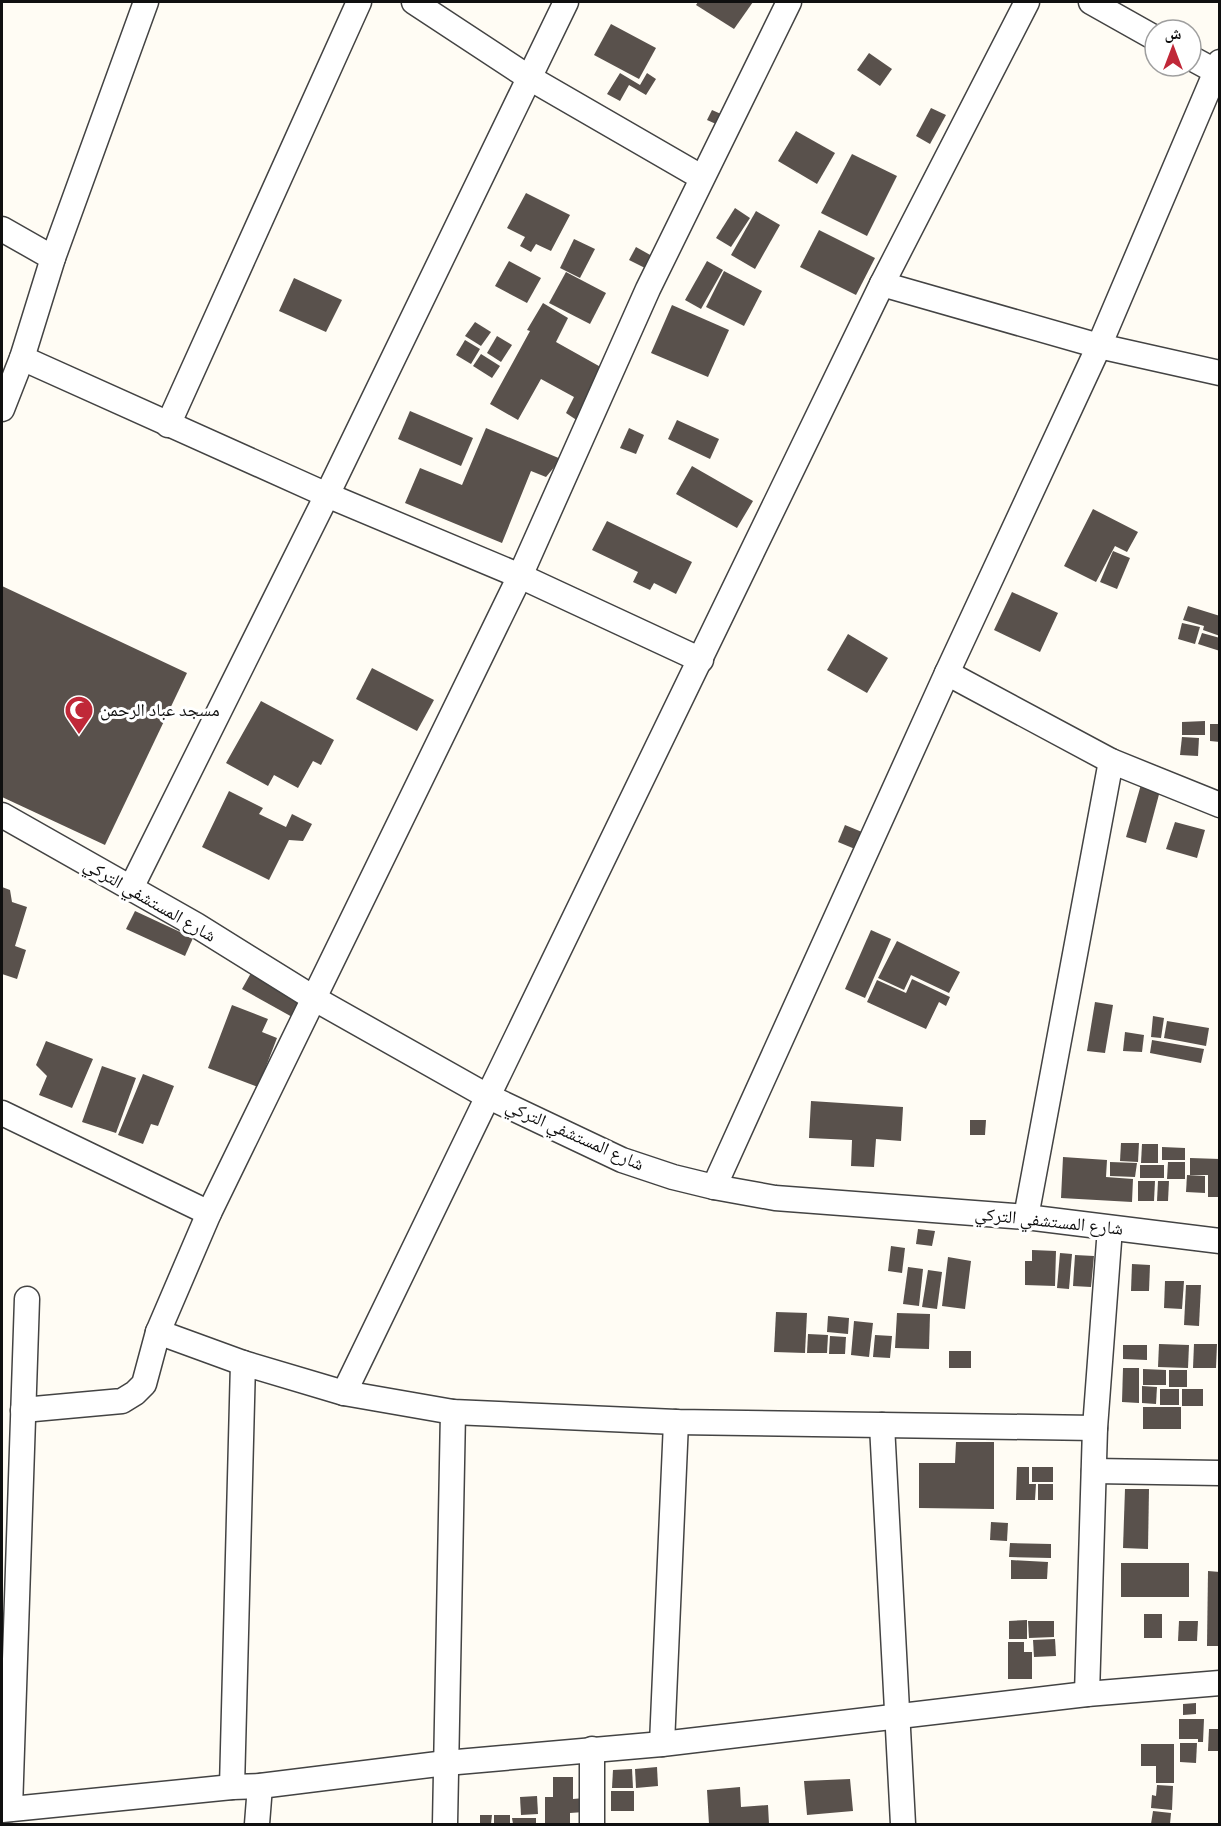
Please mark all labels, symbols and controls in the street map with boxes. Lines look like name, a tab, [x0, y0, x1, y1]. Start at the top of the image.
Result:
north arrow	[1143, 18, 1203, 78]
text: ش	[1165, 22, 1182, 49]
mosque icon: مسجد عباد الرحمن	[63, 694, 95, 736]
place label: مسجد عباد الرحمن	[100, 697, 220, 727]
street label: شارع المستشفي التركي	[77, 851, 221, 952]
street label: شارع المستشفي التركي	[500, 1093, 648, 1181]
street label: شارع المستشفي التركي	[973, 1200, 1124, 1246]

